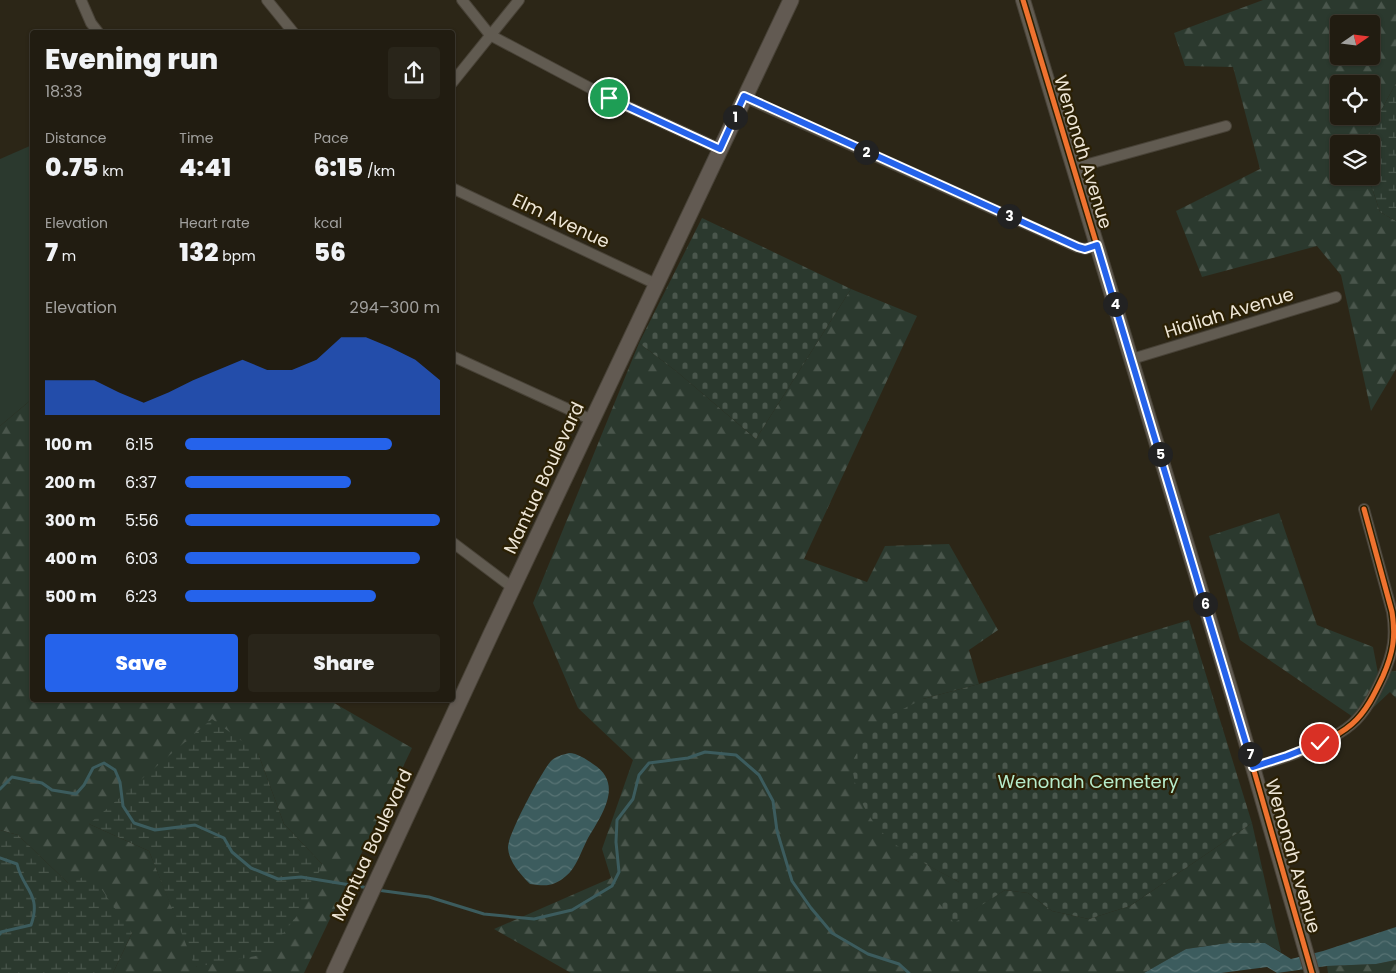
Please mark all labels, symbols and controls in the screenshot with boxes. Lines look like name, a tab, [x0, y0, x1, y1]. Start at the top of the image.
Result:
north arrow	[1330, 15, 1380, 65]
map controls	[1330, 15, 1380, 185]
text: Evening run	[45, 40, 218, 79]
button: share	[388, 47, 440, 99]
street label: Wenonah Avenue	[1048, 72, 1119, 232]
button: locate	[1330, 75, 1380, 125]
pin	[588, 77, 630, 119]
text: 18:33	[45, 80, 82, 103]
icon: arrive	[595, 84, 623, 112]
pin: 1	[722, 104, 748, 130]
text: 1	[733, 107, 738, 127]
text: Distance	[45, 128, 106, 148]
text: Time	[179, 128, 213, 148]
text: Pace	[314, 128, 348, 148]
button: layers	[1330, 135, 1380, 185]
pin: 2	[854, 140, 878, 164]
text: 2	[863, 142, 871, 162]
text: 0.75	[45, 150, 98, 185]
text: 4:41	[179, 150, 231, 185]
text: 6:15	[314, 150, 363, 185]
text: km	[98, 161, 124, 181]
text: /km	[363, 161, 395, 181]
street label: Elm Avenue	[509, 187, 614, 254]
pin: 3	[996, 204, 1022, 228]
text: 3	[1005, 206, 1014, 226]
text: Elevation	[45, 213, 108, 233]
text: Heart rate	[179, 213, 250, 233]
text: kcal	[314, 213, 342, 233]
text: 7	[45, 235, 58, 270]
text: 132	[179, 235, 218, 270]
text: 56	[314, 235, 346, 270]
text: m	[58, 246, 76, 266]
text: bpm	[218, 246, 256, 266]
street label: Hialiah Avenue	[1161, 281, 1297, 344]
pin: 4	[1102, 292, 1128, 316]
text: 4	[1111, 294, 1120, 314]
text: Elevation	[45, 296, 117, 319]
text: 294–300 m	[350, 296, 440, 319]
street label: Mantua Boulevard	[497, 398, 590, 558]
text: 100 m	[45, 433, 92, 456]
text: 6:15	[125, 433, 154, 456]
pin: 5	[1148, 442, 1172, 466]
text: 5	[1156, 444, 1165, 464]
text: 200 m	[45, 471, 95, 494]
text: 6:37	[125, 471, 157, 494]
text: 300 m	[45, 509, 96, 532]
text: 5:56	[125, 509, 159, 532]
text: 400 m	[45, 547, 97, 570]
text: 6:03	[125, 547, 158, 570]
text: 500 m	[45, 585, 97, 608]
text: 6:23	[125, 585, 157, 608]
pin: 6	[1192, 592, 1218, 616]
text: 6	[1201, 594, 1210, 614]
button: Save	[45, 634, 238, 692]
button: Share	[248, 634, 440, 692]
pin	[1299, 722, 1341, 764]
icon: check	[1306, 729, 1334, 757]
pin: 7	[1238, 742, 1262, 766]
text: 7	[1247, 744, 1254, 764]
street label: Mantua Boulevard	[325, 765, 418, 925]
park label: Wenonah Cemetery	[997, 769, 1179, 794]
street label: Wenonah Avenue	[1260, 776, 1327, 936]

